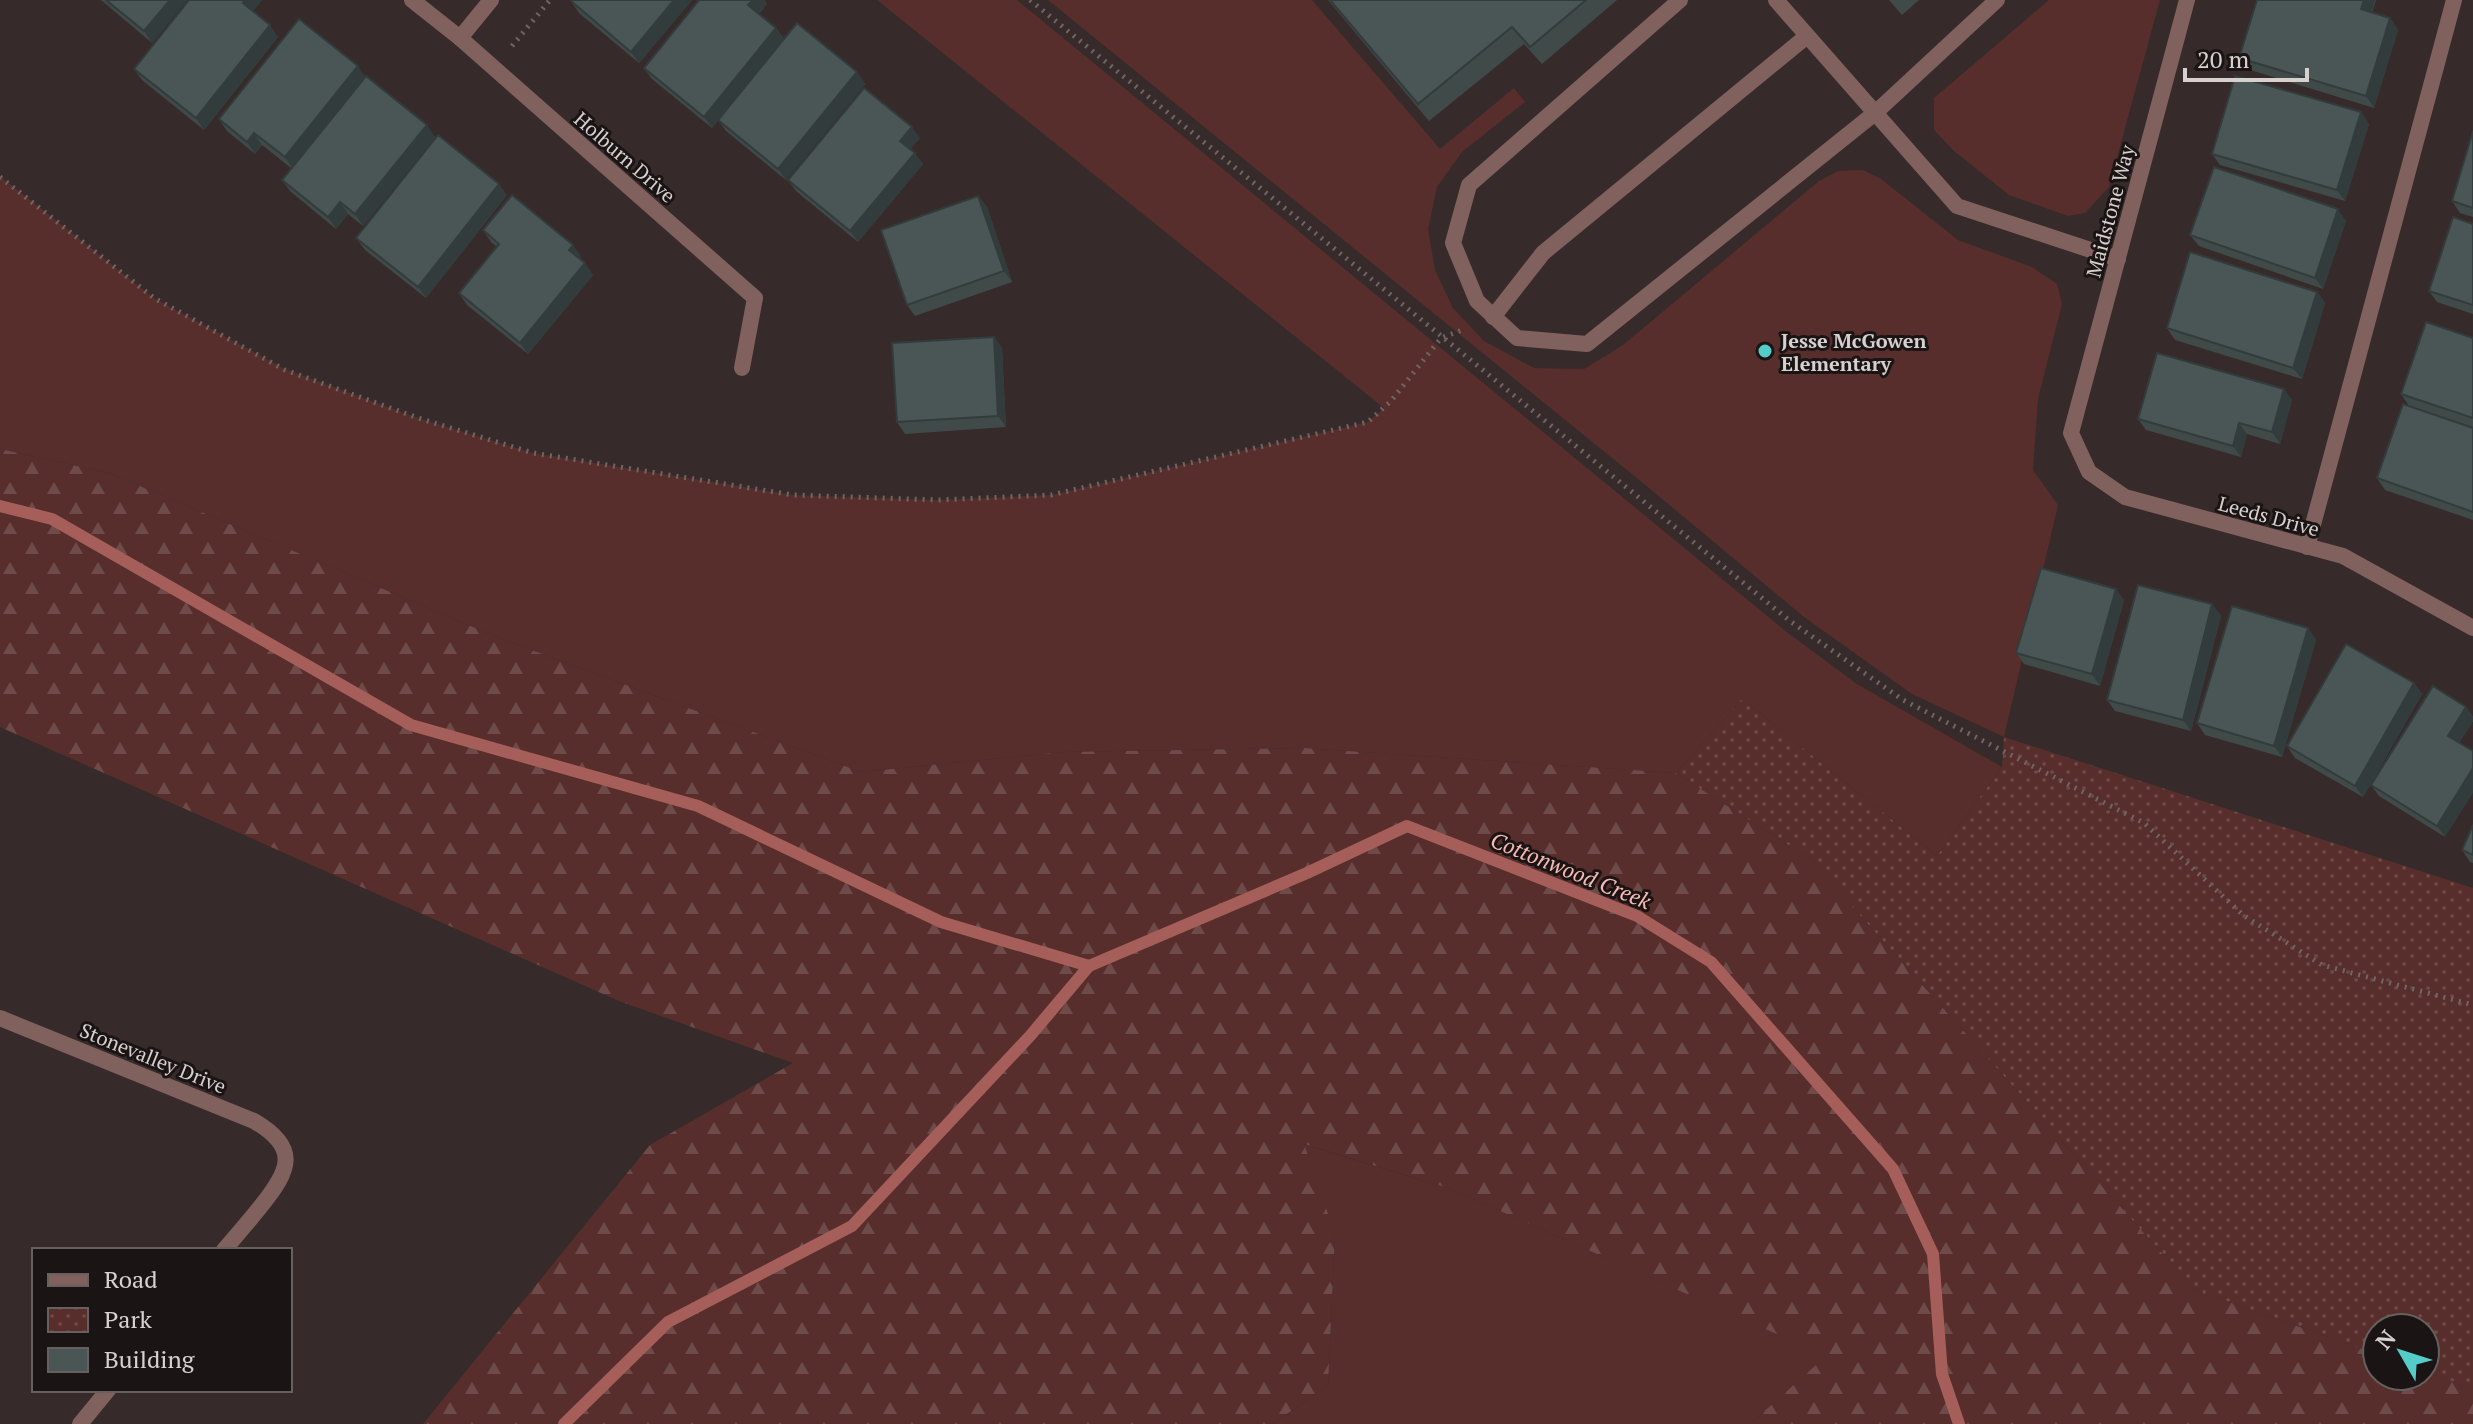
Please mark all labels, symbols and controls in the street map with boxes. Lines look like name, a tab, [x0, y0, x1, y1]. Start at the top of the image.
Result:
scale bar	[2185, 32, 2307, 82]
text: 20 m	[2197, 43, 2249, 75]
street label: Holburn Drive	[569, 105, 681, 209]
street label: Maidstone Way	[2079, 141, 2141, 280]
place label: Jesse McGowen Elementary	[1781, 327, 1927, 377]
marker: Jesse McGowen Elementary	[1756, 342, 1774, 360]
street label: Leeds Drive	[2216, 490, 2322, 542]
water label: Cottonwood Creek	[1487, 825, 1656, 916]
street label: Stonevalley Drive	[76, 1016, 230, 1100]
legend	[32, 1248, 292, 1392]
text: Road	[104, 1263, 158, 1295]
text: Park	[104, 1303, 153, 1335]
north arrow	[2361, 1312, 2441, 1392]
text: N	[2369, 1323, 2402, 1355]
text: Building	[104, 1343, 195, 1375]

